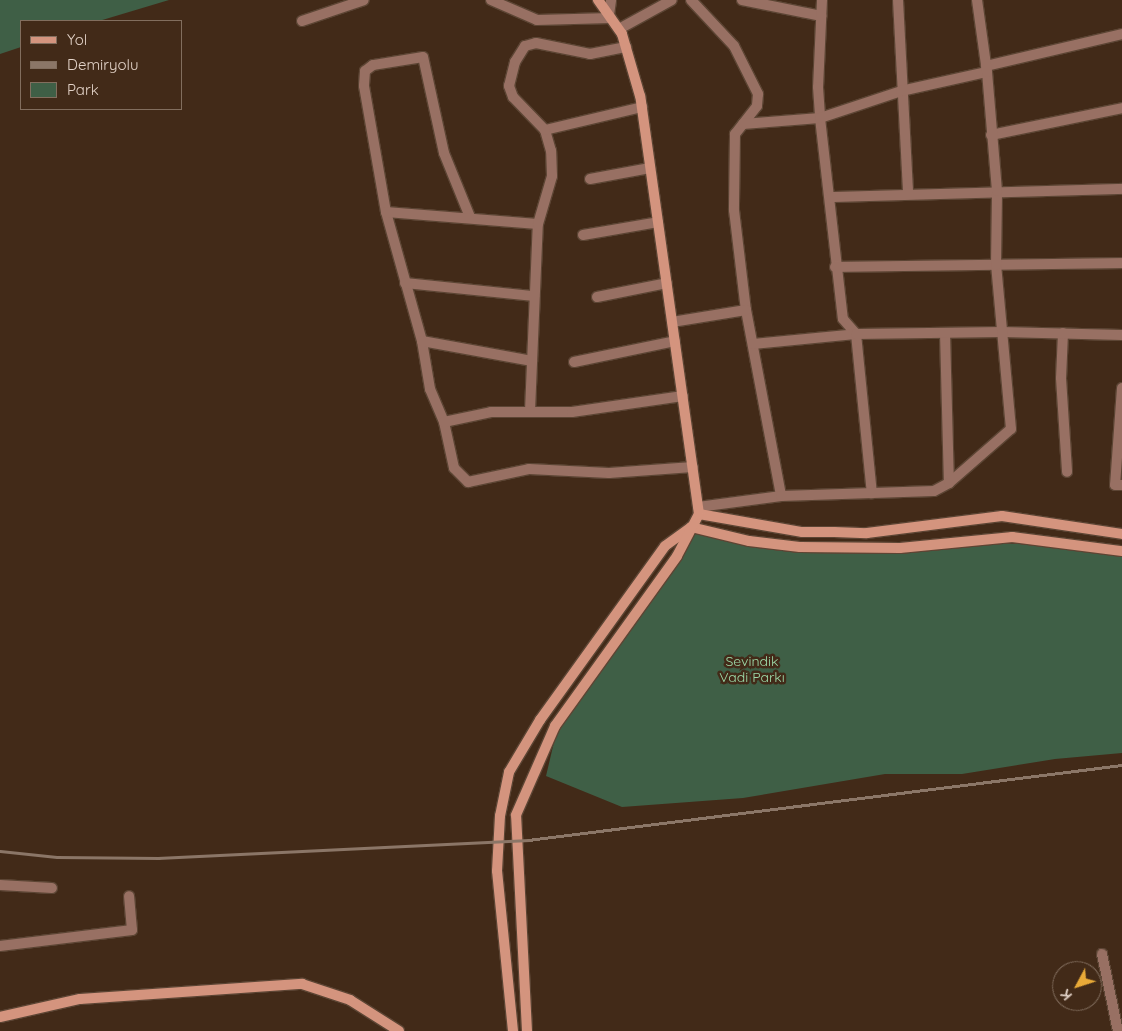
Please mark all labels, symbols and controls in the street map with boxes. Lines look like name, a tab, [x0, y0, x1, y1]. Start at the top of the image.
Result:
legend	[20, 20, 182, 110]
text: Yol	[67, 30, 87, 49]
text: Demiryolu	[67, 55, 138, 74]
text: Park	[67, 80, 99, 99]
park label: Sevindik Vadi Parkı	[719, 653, 785, 686]
north arrow	[1052, 961, 1102, 1011]
text: K	[1056, 986, 1076, 1004]

